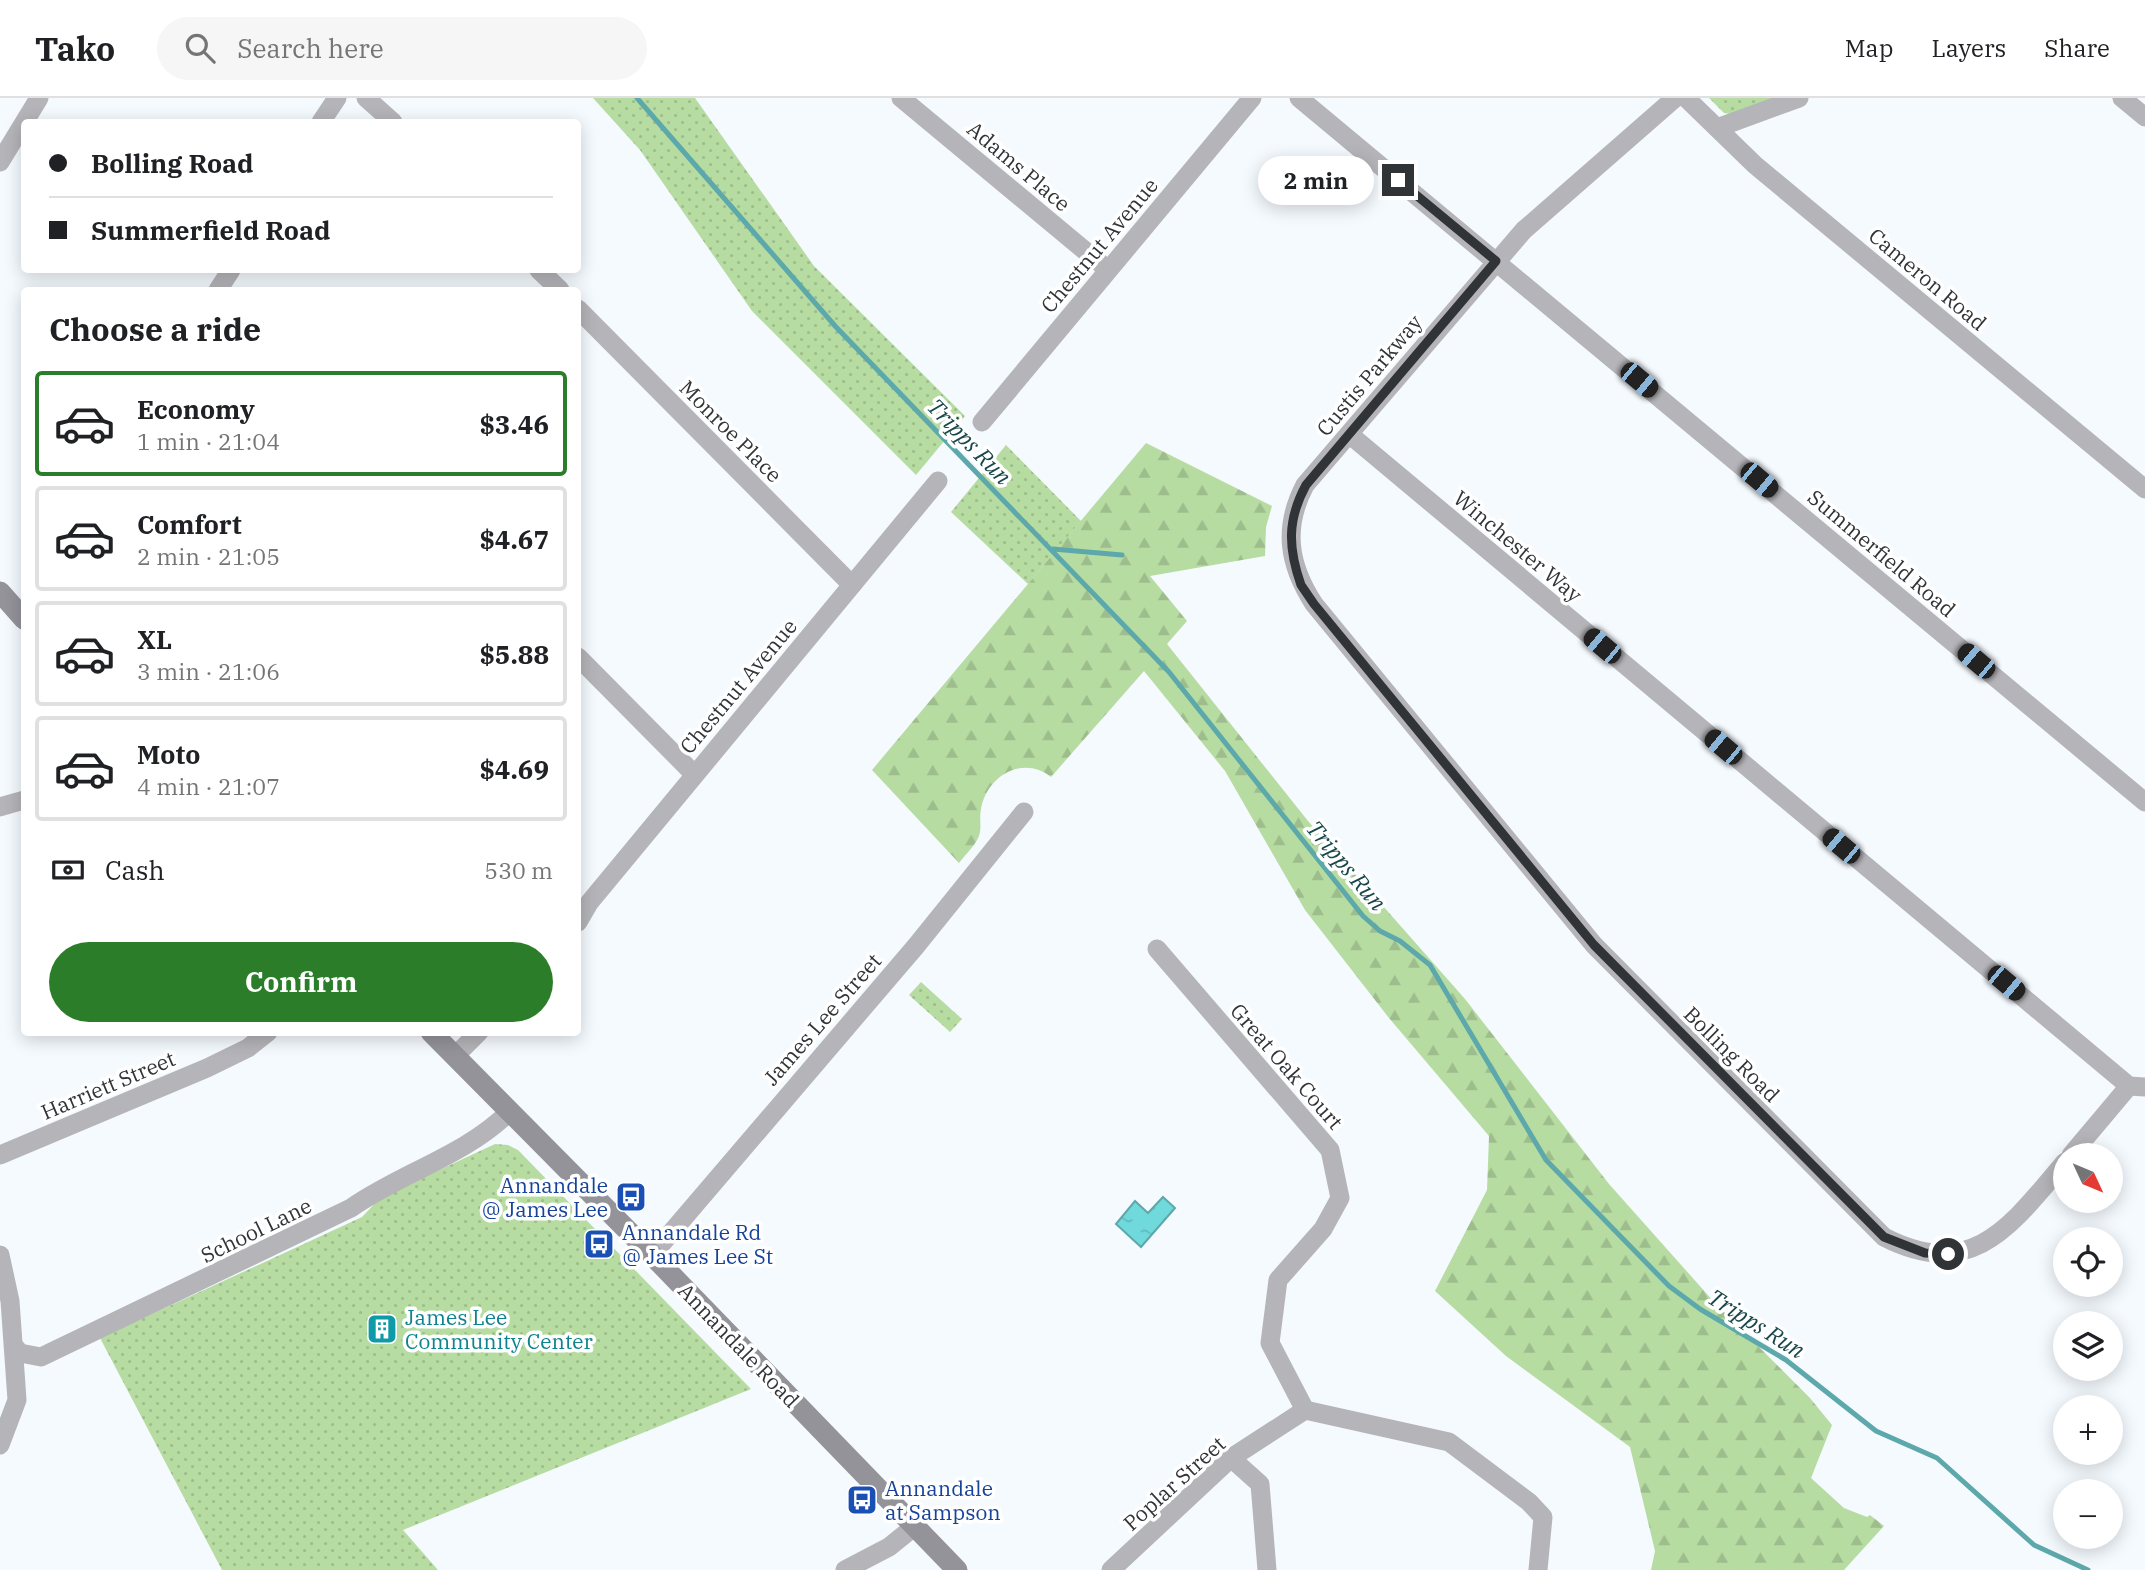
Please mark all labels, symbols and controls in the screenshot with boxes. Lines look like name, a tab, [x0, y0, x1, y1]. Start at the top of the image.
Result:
search box	[157, 17, 647, 80]
text: Tako	[35, 27, 115, 70]
icon: search	[181, 29, 219, 67]
text: Search here	[237, 31, 384, 65]
text: Map	[1845, 32, 1893, 64]
text: Layers	[1931, 32, 2006, 64]
text: Share	[2044, 32, 2110, 64]
street label: Adams Place	[962, 115, 1076, 217]
text: Bolling Road	[91, 146, 254, 180]
callout: 2 min	[1258, 155, 1374, 204]
route end	[1382, 164, 1414, 196]
text: 2 min	[1284, 165, 1348, 195]
street label: Chestnut Avenue	[1034, 172, 1164, 318]
text: Summerfield Road	[91, 213, 330, 247]
street label: Cameron Road	[1863, 221, 1993, 337]
text: Choose a ride	[49, 308, 261, 350]
street label: Custis Parkway	[1310, 308, 1429, 442]
car	[1617, 358, 1662, 402]
street label: Monroe Place	[674, 374, 788, 488]
water label: Tripps Run	[921, 391, 1019, 491]
icon: car	[53, 392, 116, 455]
text: Economy	[137, 392, 255, 426]
text: $3.46	[479, 407, 549, 441]
text: 1 min · 21:04	[137, 426, 280, 456]
car	[1737, 458, 1782, 502]
street label: Summerfield Road	[1802, 483, 1962, 623]
street label: Winchester Way	[1448, 484, 1589, 609]
icon: car	[53, 507, 116, 570]
text: Comfort	[137, 507, 242, 541]
text: $4.67	[479, 522, 549, 556]
text: 2 min · 21:05	[137, 541, 280, 571]
street label: Chestnut Avenue	[673, 613, 803, 759]
icon: car	[53, 622, 116, 685]
text: XL	[137, 622, 172, 656]
car	[1580, 624, 1625, 668]
text: $5.88	[479, 637, 549, 671]
car	[1954, 639, 1999, 683]
text: 3 min · 21:06	[137, 656, 280, 686]
car	[1701, 725, 1746, 769]
icon: car	[53, 737, 116, 800]
text: Moto	[137, 737, 200, 771]
text: $4.69	[479, 752, 549, 786]
text: 4 min · 21:07	[137, 771, 280, 801]
water label: Tripps Run	[1300, 814, 1394, 916]
car	[1819, 824, 1864, 868]
icon: cash	[49, 851, 87, 889]
text: Cash	[105, 853, 165, 887]
text: 530 m	[484, 855, 553, 885]
button: Confirm	[49, 942, 553, 1022]
street label: James Lee Street	[757, 947, 887, 1091]
car	[1984, 961, 2029, 1005]
street label: Great Oak Court	[1225, 997, 1349, 1135]
street label: Bolling Road	[1678, 1000, 1786, 1108]
street label: Harriett Street	[37, 1044, 179, 1126]
north arrow	[2053, 1143, 2123, 1213]
map controls	[2053, 1143, 2123, 1549]
place label: Annandale @ James Lee	[481, 1171, 608, 1223]
bus stop icon: Annandale @ James Lee	[614, 1180, 648, 1214]
street label: School Lane	[196, 1191, 316, 1269]
place label: Annandale Rd @ James Lee St	[622, 1218, 773, 1270]
bus stop icon: Annandale Rd @ James Lee St	[582, 1227, 616, 1261]
button: locate	[2053, 1227, 2123, 1297]
route start	[1932, 1238, 1964, 1270]
street label: Annandale Road	[672, 1277, 806, 1413]
water label: Tripps Run	[1703, 1281, 1811, 1365]
place label: James Lee Community Center	[405, 1303, 594, 1355]
button: layers	[2053, 1311, 2123, 1381]
building icon: James Lee Community Center	[365, 1312, 399, 1346]
button: +	[2053, 1395, 2123, 1465]
street label: Poplar Street	[1117, 1430, 1231, 1536]
place label: Annandale at Sampson	[885, 1474, 1001, 1526]
button: −	[2053, 1479, 2123, 1549]
bus stop icon: Annandale at Sampson	[845, 1483, 879, 1517]

